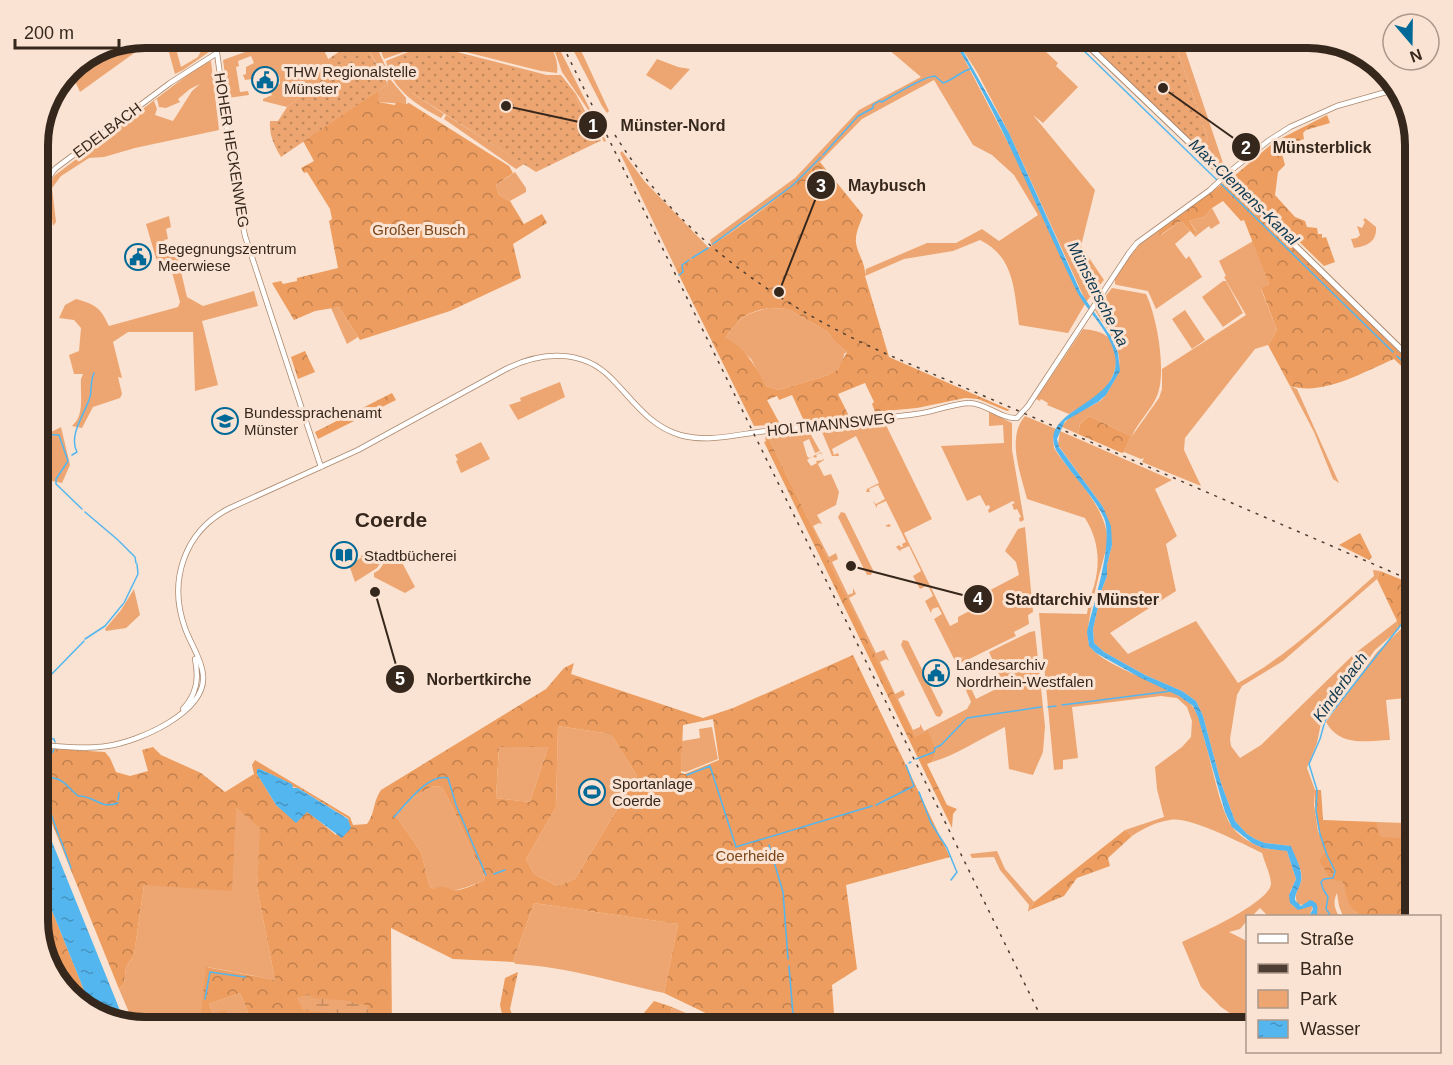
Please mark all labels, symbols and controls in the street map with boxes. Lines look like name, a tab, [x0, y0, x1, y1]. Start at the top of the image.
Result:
scale bar	[15, 12, 118, 50]
north arrow	[1381, 12, 1441, 72]
text: 200 m	[24, 23, 74, 43]
text: N	[1408, 46, 1424, 66]
place label: THW Regionalstelle Münster	[284, 63, 417, 97]
public building icon: THW Regionalstelle Münster	[250, 65, 280, 95]
street label: HOHER HECKENWEG	[211, 71, 253, 229]
street label: EDELBACH	[70, 99, 144, 161]
callout: Münster-Nord	[578, 108, 737, 142]
text: 1	[588, 116, 598, 136]
text: Münster-Nord	[621, 117, 725, 134]
callout: Münsterblick	[1231, 130, 1384, 164]
water label: Max-Clemens-Kanal	[1186, 136, 1302, 249]
text: 2	[1241, 138, 1251, 158]
text: Münsterblick	[1273, 139, 1371, 156]
callout: Maybusch	[806, 168, 938, 202]
text: 3	[816, 176, 826, 196]
text: Maybusch	[848, 177, 926, 194]
park label: Großer Busch	[372, 221, 466, 238]
water label: Münstersche Aa	[1064, 239, 1132, 349]
place label: Begegnungszentrum Meerwiese	[158, 240, 296, 274]
public building icon: Begegnungszentrum Meerwiese	[123, 242, 153, 272]
place label: Bundessprachenamt Münster	[244, 404, 382, 438]
school or university icon: Bundessprachenamt Münster	[210, 406, 240, 436]
street label: HOLTMANNSWEG	[766, 409, 896, 439]
district label: Coerde	[355, 508, 427, 531]
library icon: Stadtbücherei	[329, 540, 359, 570]
place label: Stadtbücherei	[364, 547, 457, 564]
callout: Stadtarchiv Münster	[963, 582, 1171, 616]
text: 4	[973, 589, 983, 609]
text: Stadtarchiv Münster	[1005, 591, 1159, 608]
water label: Kinderbach	[1309, 649, 1371, 725]
place label: Landesarchiv Nordrhein-Westfalen	[956, 656, 1093, 690]
public building icon: Landesarchiv Nordrhein-Westfalen	[921, 658, 951, 688]
callout: Norbertkirche	[385, 662, 544, 696]
text: 5	[395, 669, 405, 689]
text: Norbertkirche	[427, 671, 532, 688]
place label: Sportanlage Coerde	[612, 775, 693, 809]
sports icon: Sportanlage Coerde	[577, 777, 607, 807]
park label: Coerheide	[715, 847, 785, 864]
legend	[1246, 915, 1441, 1053]
text: Straße	[1300, 929, 1354, 949]
text: Bahn	[1300, 959, 1342, 979]
text: Park	[1300, 989, 1338, 1009]
text: Wasser	[1300, 1019, 1360, 1039]

